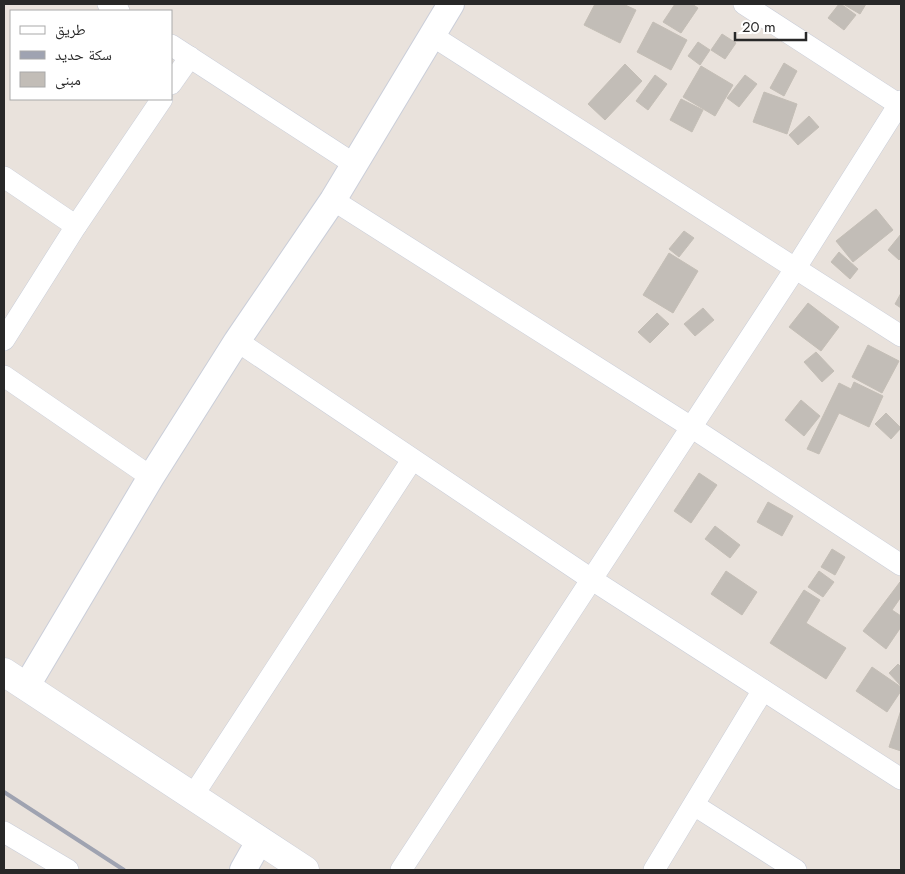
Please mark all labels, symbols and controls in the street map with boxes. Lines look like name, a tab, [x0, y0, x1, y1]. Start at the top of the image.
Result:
legend	[10, 10, 172, 100]
scale bar	[735, 10, 806, 42]
text: 20 m	[742, 16, 776, 38]
text: طريق	[55, 19, 86, 41]
text: سكة حديد	[55, 44, 112, 66]
text: مبنى	[55, 69, 81, 91]

